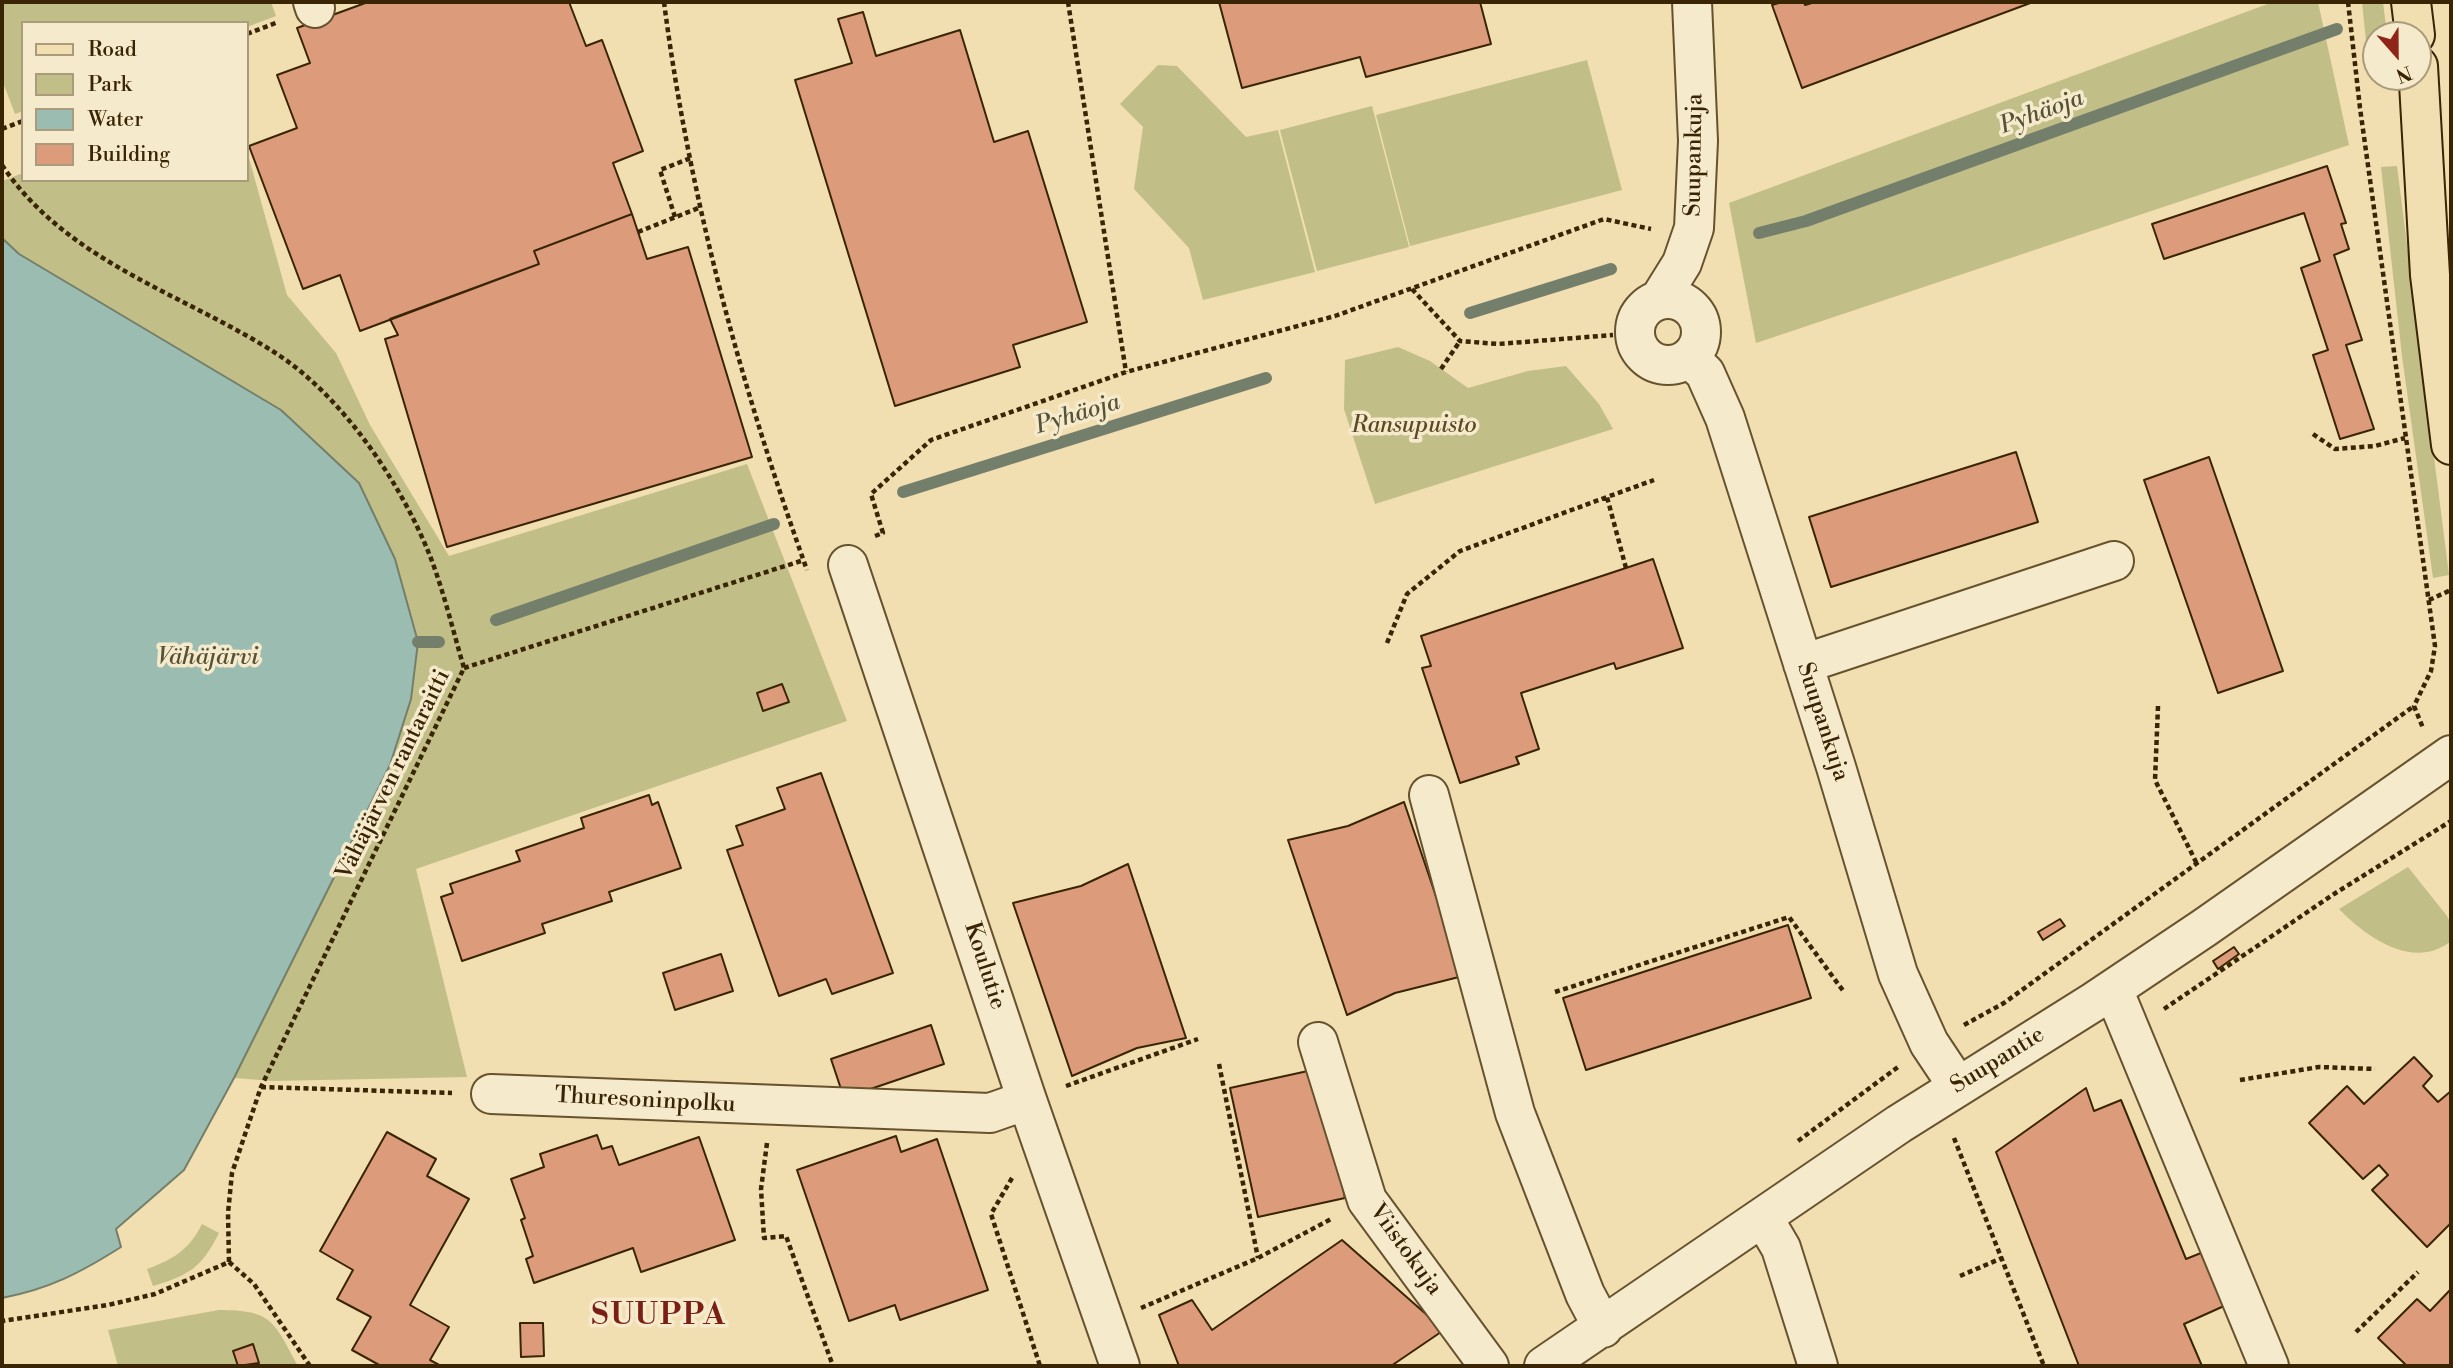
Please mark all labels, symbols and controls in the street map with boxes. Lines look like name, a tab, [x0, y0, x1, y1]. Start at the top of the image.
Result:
legend	[21, 21, 248, 182]
north arrow	[2362, 21, 2432, 91]
text: Road	[88, 37, 137, 63]
text: N	[2392, 60, 2415, 88]
text: Park	[88, 72, 132, 98]
water label: Pyhäoja	[1996, 85, 2088, 141]
street label: Suupankuja	[1680, 93, 1710, 217]
text: Water	[88, 107, 143, 133]
text: Building	[88, 142, 170, 168]
water label: Pyhäoja	[1032, 389, 1124, 441]
park label: Ransupuisto	[1351, 412, 1477, 440]
water label: Vähäjärvi	[157, 644, 259, 672]
street label: Suupankuja	[1790, 659, 1854, 785]
street label: Vähäjärven rantaraitti	[331, 665, 457, 885]
street label: Koulutie	[957, 919, 1011, 1013]
street label: Suupantie	[1946, 1021, 2050, 1101]
street label: Thuresoninpolku	[554, 1082, 736, 1120]
street label: Viistokuja	[1363, 1199, 1447, 1301]
district label: SUUPPA	[592, 1299, 726, 1335]

